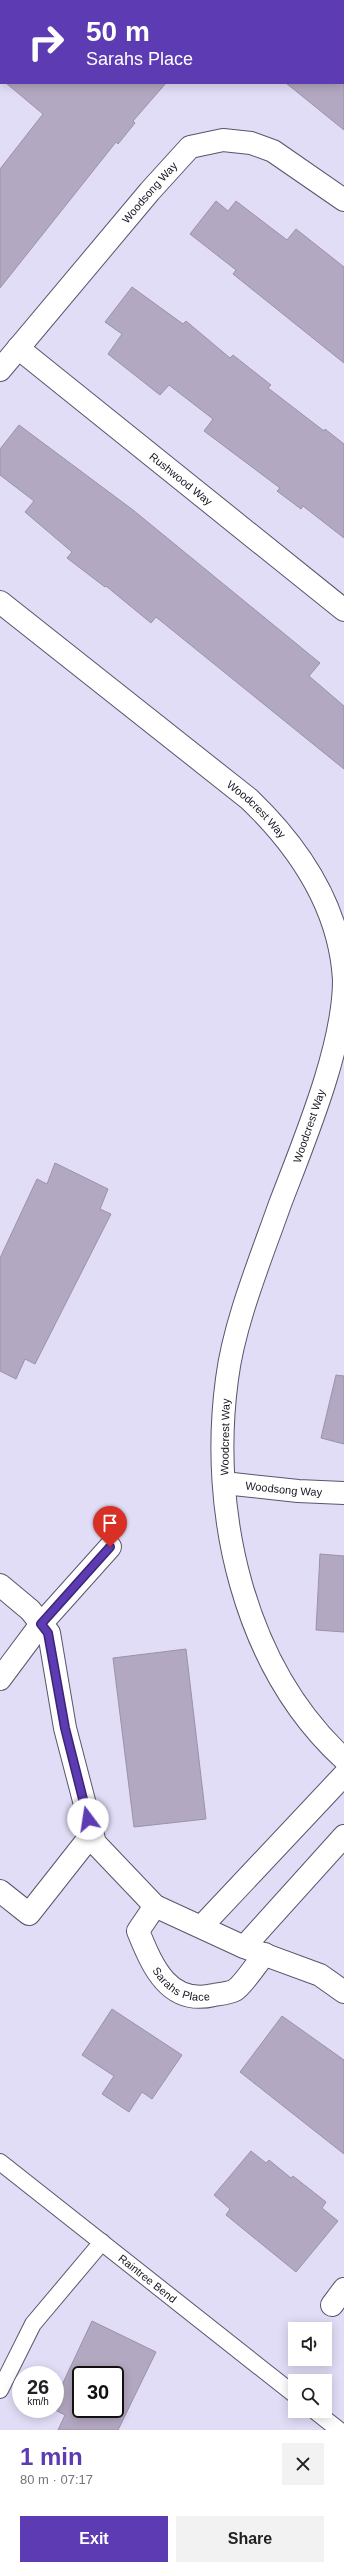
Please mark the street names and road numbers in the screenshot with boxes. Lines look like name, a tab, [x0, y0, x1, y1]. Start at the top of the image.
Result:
street label: Woodsong Way	[120, 159, 180, 226]
street label: Rushwood Way	[147, 450, 215, 508]
street label: Woodcrest Way	[225, 778, 289, 841]
street label: Woodcrest Way	[291, 1087, 327, 1164]
street label: Woodcrest Way	[218, 1398, 232, 1476]
street label: Woodsong Way	[245, 1479, 323, 1498]
street label: Sarahs Place	[150, 1965, 211, 2003]
street label: Raintree Bend	[116, 2252, 179, 2305]

